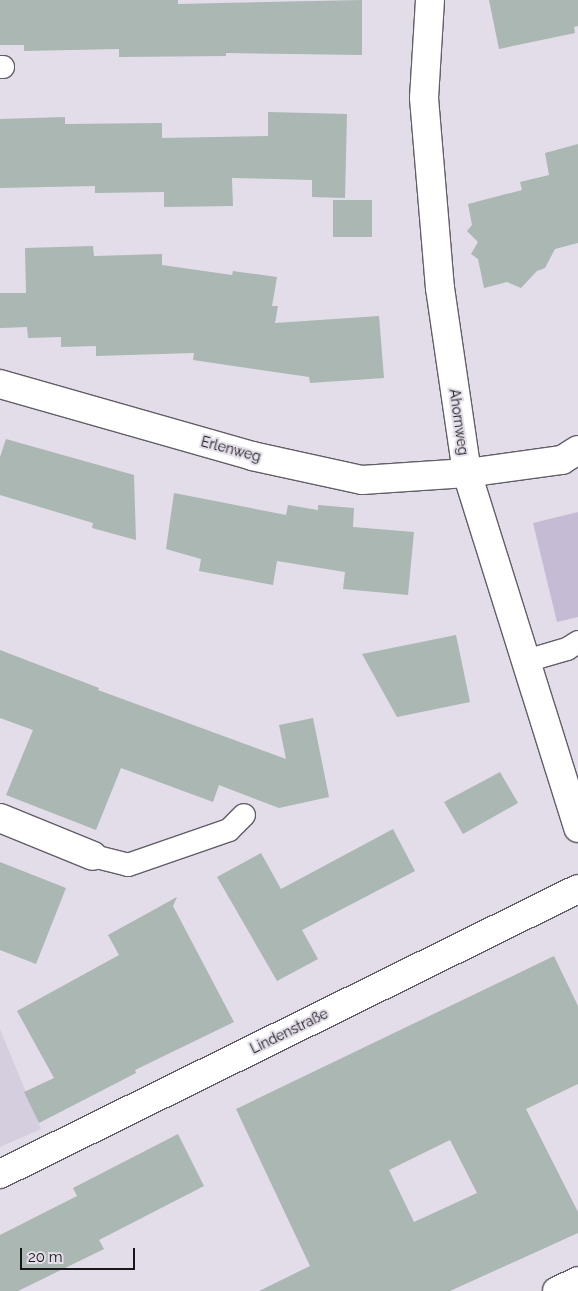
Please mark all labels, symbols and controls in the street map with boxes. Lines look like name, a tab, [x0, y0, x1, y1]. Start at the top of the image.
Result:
street label: Ahornweg	[446, 388, 472, 456]
street label: Erlenweg	[199, 433, 263, 465]
street label: Lindenstraße	[247, 1005, 331, 1057]
scale bar	[22, 1238, 138, 1270]
text: 20 m	[28, 1248, 63, 1266]

